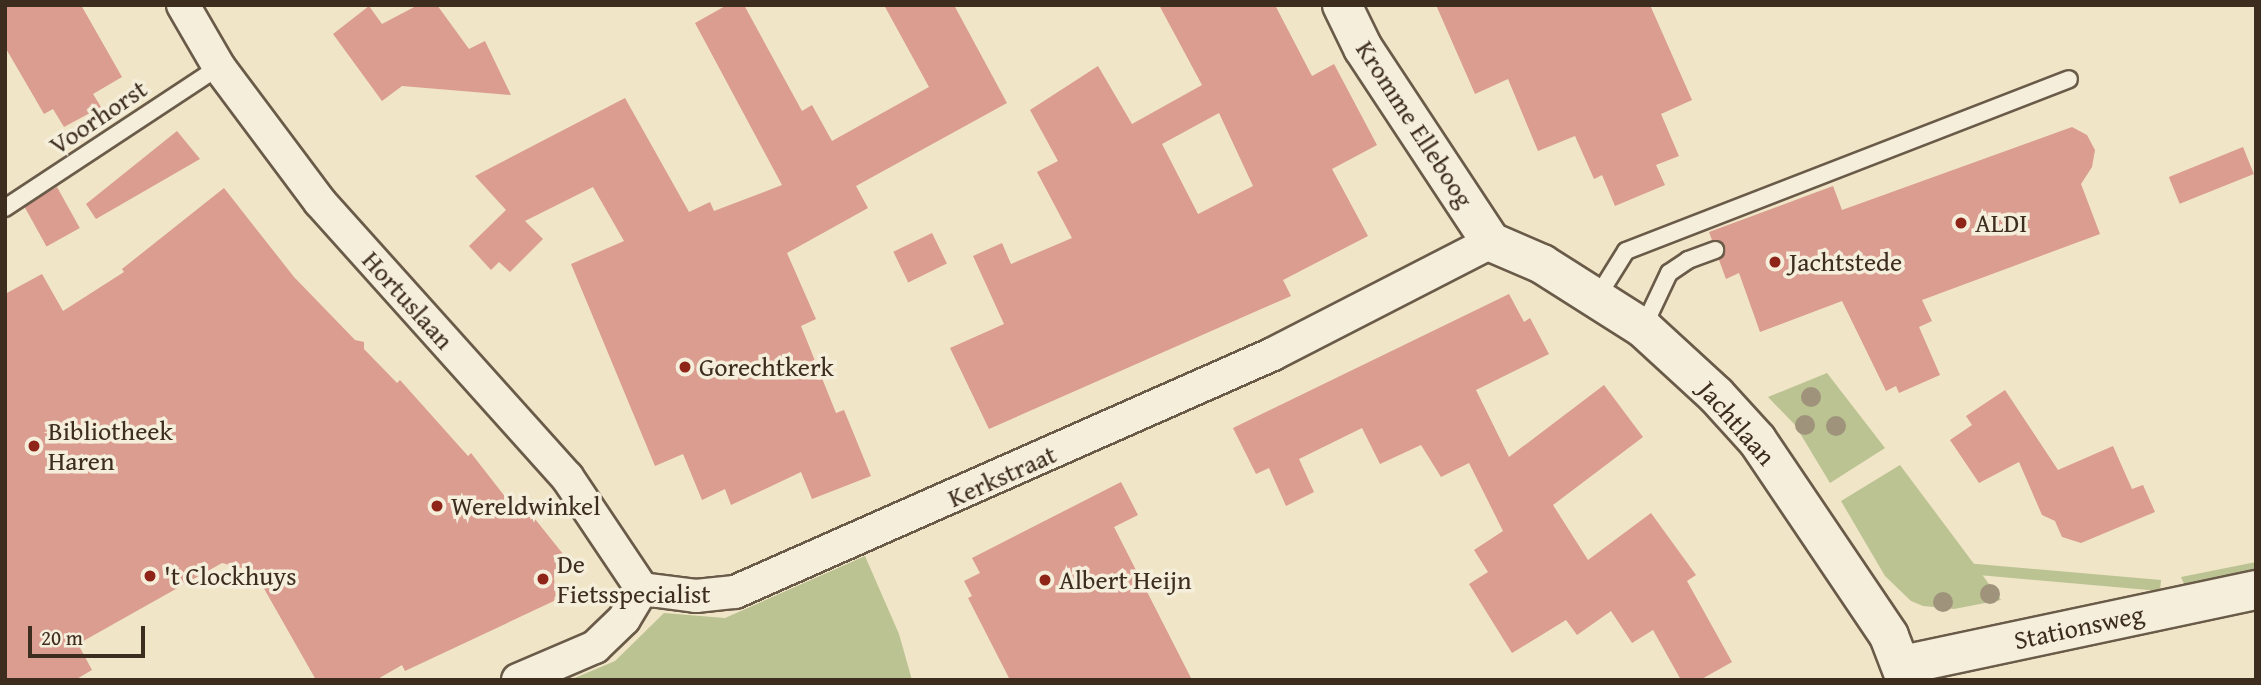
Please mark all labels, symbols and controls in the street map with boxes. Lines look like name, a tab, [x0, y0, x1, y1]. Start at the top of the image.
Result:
street label: Kromme Elleboog	[1350, 35, 1480, 213]
street label: Voorhorst	[43, 73, 153, 161]
place label: ALDI	[1975, 207, 2027, 239]
marker: ALDI	[1953, 215, 1969, 231]
street label: Hortuslaan	[356, 244, 460, 356]
place label: Jachtstede	[1789, 246, 1902, 278]
marker: Jachtstede	[1767, 254, 1783, 270]
place label: Gorechtkerk	[699, 351, 834, 383]
marker: Gorechtkerk	[677, 359, 693, 375]
street label: Jachtlaan	[1692, 374, 1782, 472]
place label: Bibliotheek Haren	[48, 415, 173, 476]
marker: Bibliotheek Haren	[26, 438, 42, 454]
street label: Kerkstraat	[943, 438, 1061, 514]
place label: Wereldwinkel	[451, 490, 601, 522]
marker: Wereldwinkel	[429, 498, 445, 514]
place label: De Fietsspecialist	[557, 548, 710, 610]
place label: 't Clockhuys	[164, 560, 297, 592]
place label: Albert Heijn	[1059, 564, 1192, 596]
marker: 't Clockhuys	[142, 568, 158, 584]
marker: De Fietsspecialist	[535, 571, 551, 587]
marker: Albert Heijn	[1037, 572, 1053, 588]
street label: Stationsweg	[2011, 598, 2147, 656]
scale bar	[32, 612, 149, 656]
text: 20 m	[41, 622, 83, 653]

